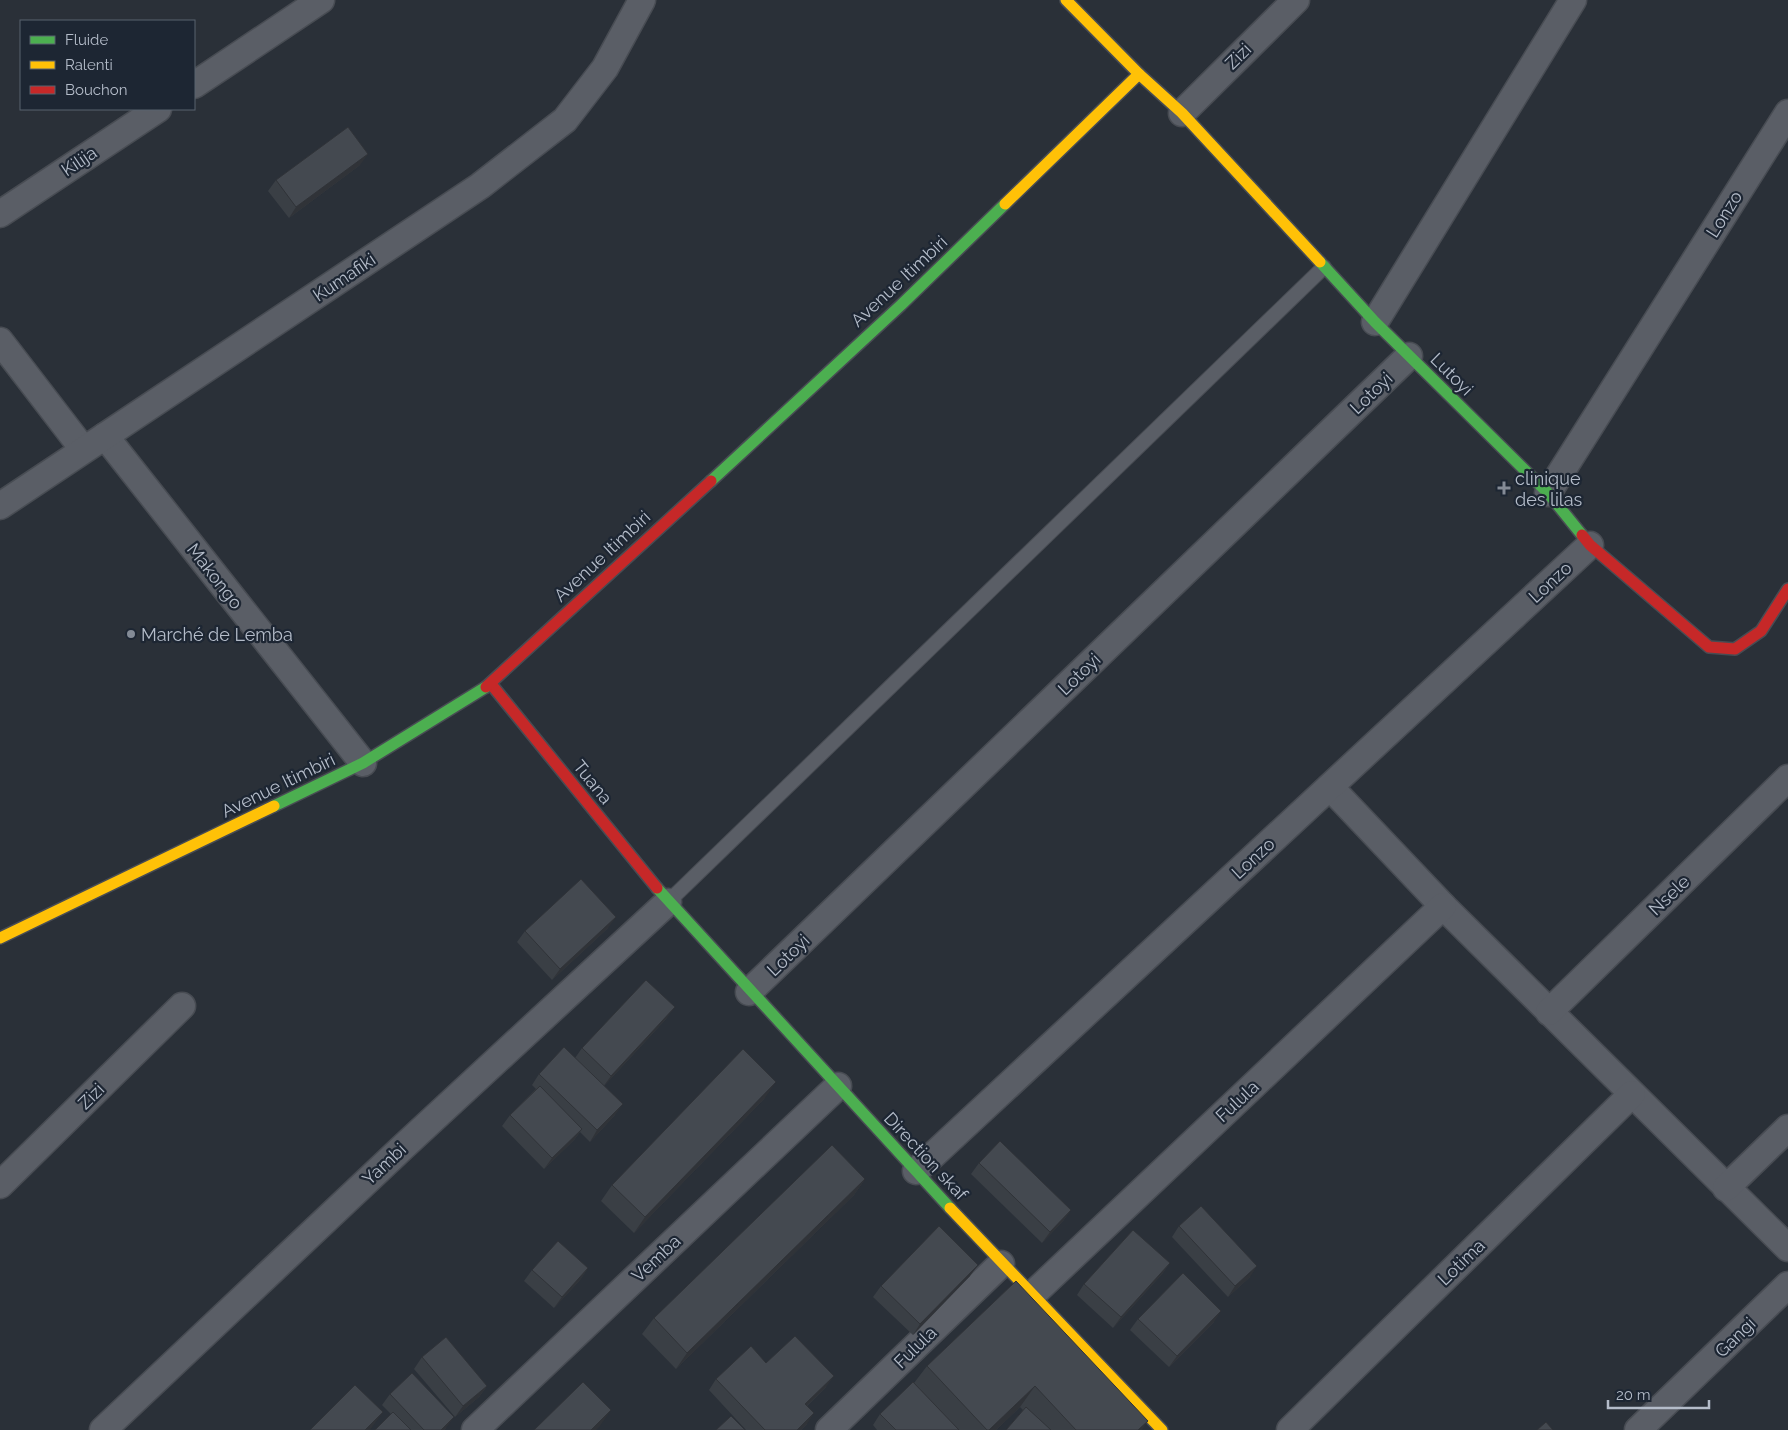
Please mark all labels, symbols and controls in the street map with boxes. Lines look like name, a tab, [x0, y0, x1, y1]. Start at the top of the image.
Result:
legend	[20, 20, 195, 110]
text: Fluide	[65, 31, 108, 49]
street label: Zizi	[1221, 39, 1255, 73]
text: Ralenti	[65, 56, 113, 74]
text: Bouchon	[65, 81, 127, 99]
street label: Kilija	[57, 142, 101, 180]
street label: Lonzo	[1702, 187, 1747, 241]
street label: Avenue Itimbiri	[847, 231, 951, 331]
street label: Kumafiki	[309, 249, 379, 305]
street label: Lutoyi	[1427, 349, 1477, 399]
street label: Lotoyi	[1345, 368, 1397, 418]
place label: clinique des lilas	[1515, 468, 1583, 510]
marker: clinique des lilas	[1497, 481, 1511, 495]
street label: Avenue Itimbiri	[550, 506, 654, 606]
street label: Makongo	[183, 539, 247, 613]
street label: Lonzo	[1524, 557, 1576, 607]
place label: Marché de Lemba	[141, 624, 293, 645]
marker: Marché de Lemba	[125, 628, 137, 640]
street label: Lotoyi	[1053, 649, 1105, 699]
street label: Avenue Itimbiri	[218, 748, 338, 822]
street label: Tuana	[569, 756, 617, 808]
street label: Lonzo	[1227, 833, 1279, 883]
street label: Nsele	[1644, 870, 1694, 919]
street label: Lotoyi	[762, 930, 814, 980]
street label: Fulula	[1211, 1076, 1263, 1126]
street label: Zizi	[74, 1079, 108, 1113]
street label: Direction skaf	[880, 1108, 973, 1205]
street label: Yambi	[358, 1139, 410, 1189]
street label: Vemba	[627, 1230, 685, 1286]
street label: Lotima	[1433, 1235, 1489, 1289]
street label: Gangi	[1710, 1313, 1760, 1361]
street label: Fulula	[889, 1322, 941, 1372]
scale bar	[1608, 1378, 1709, 1410]
text: 20 m	[1616, 1386, 1651, 1404]

